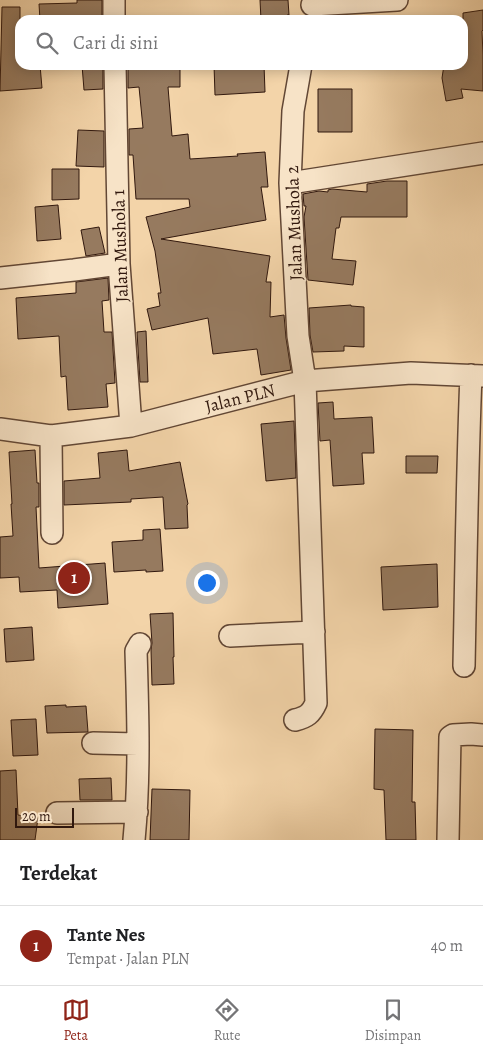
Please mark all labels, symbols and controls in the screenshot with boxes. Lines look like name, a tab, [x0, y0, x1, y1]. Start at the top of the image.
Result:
search box	[15, 15, 468, 70]
icon: search	[33, 29, 61, 57]
text: Cari di sini	[73, 30, 158, 56]
street label: Jalan Mushola 2	[280, 165, 308, 281]
street label: Jalan Mushola 1	[106, 189, 134, 303]
street label: Jalan PLN	[202, 378, 278, 418]
pin: 1	[58, 559, 90, 597]
your location	[194, 570, 220, 596]
scale bar	[15, 805, 74, 828]
text: 20 m	[22, 807, 51, 826]
text: Terdekat	[20, 859, 98, 887]
text: Tante Nes	[67, 922, 145, 948]
text: 1	[33, 935, 39, 957]
text: 40 m	[431, 935, 463, 957]
text: Tempat · Jalan PLN	[67, 948, 190, 970]
tab: Peta	[62, 996, 90, 1045]
tab: Rute	[213, 996, 241, 1045]
tab: Disimpan	[365, 996, 421, 1045]

